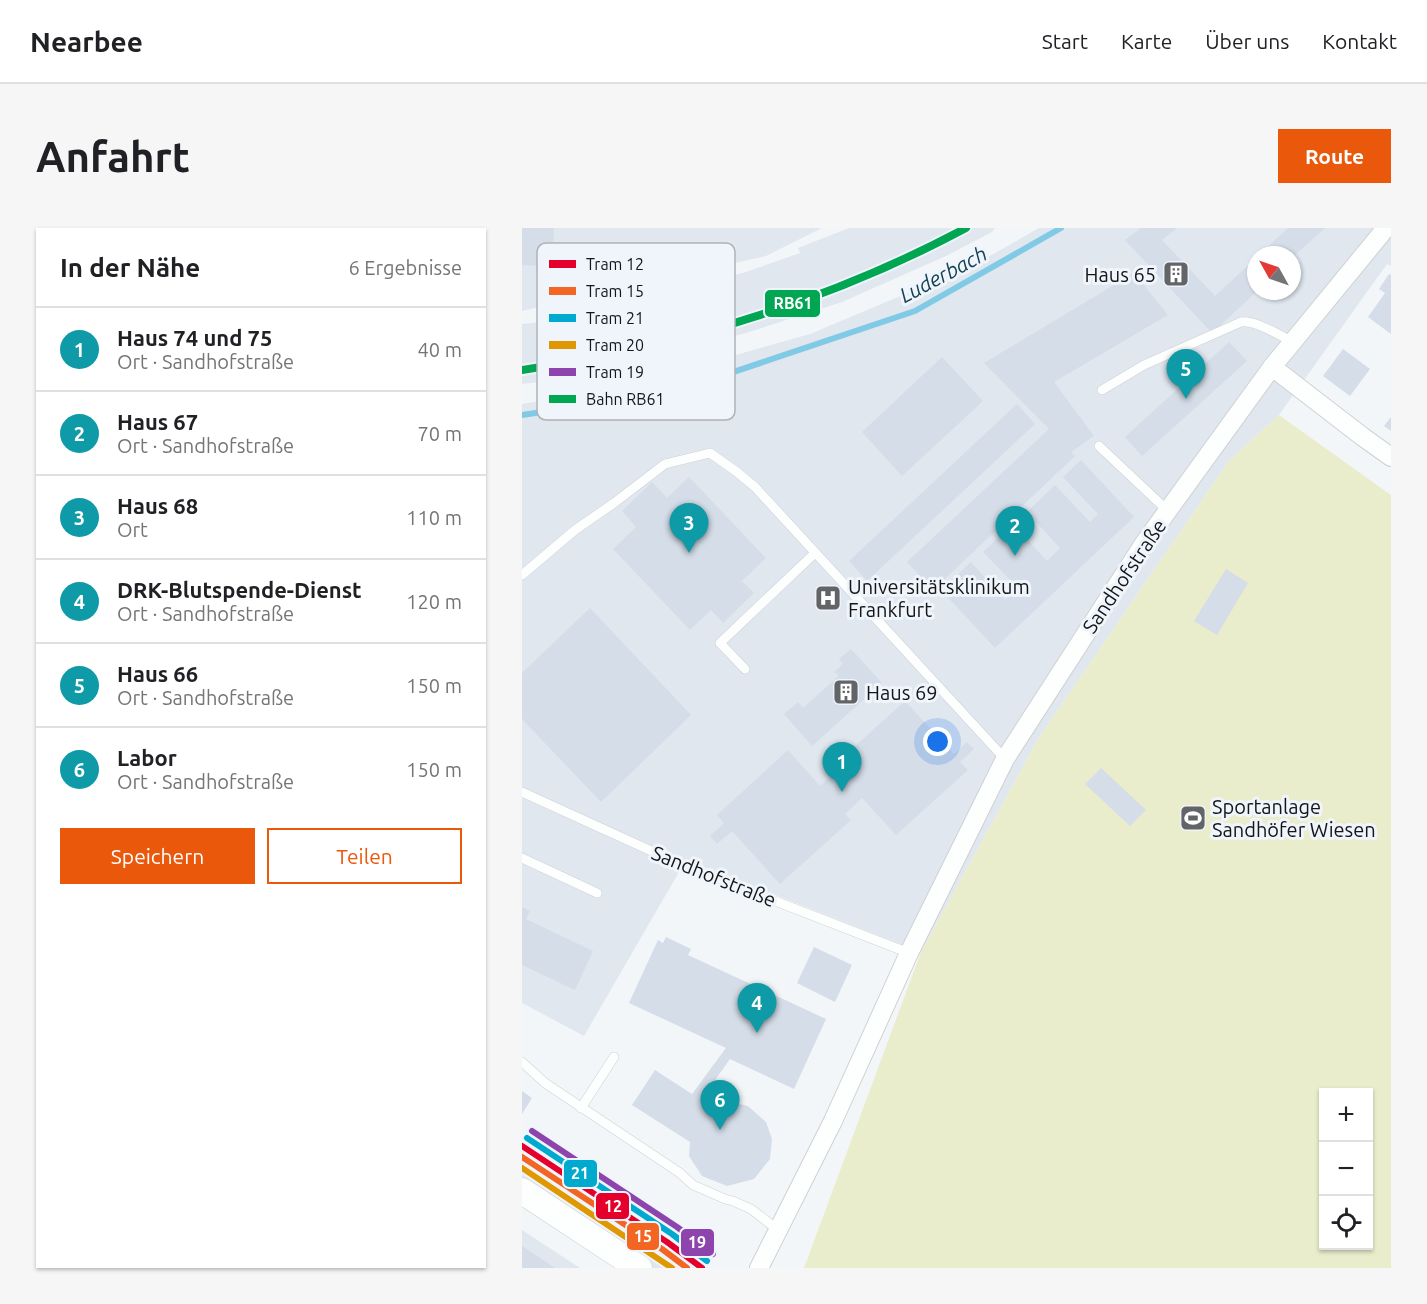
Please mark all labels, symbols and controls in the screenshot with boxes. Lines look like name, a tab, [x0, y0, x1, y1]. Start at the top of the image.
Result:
text: Nearbee	[30, 26, 143, 57]
text: Start	[1042, 29, 1088, 53]
text: Karte	[1121, 29, 1172, 53]
text: Über uns	[1205, 29, 1289, 53]
text: Kontakt	[1322, 29, 1397, 53]
button: Route	[1278, 129, 1391, 183]
text: Anfahrt	[36, 133, 190, 180]
water label: Luderbach	[895, 241, 991, 307]
legend	[537, 243, 735, 420]
north arrow	[1247, 246, 1301, 300]
text: In der Nähe	[60, 253, 200, 282]
text: Tram 12	[586, 255, 644, 273]
text: 6 Ergebnisse	[348, 256, 462, 279]
building icon: Haus 65	[1161, 259, 1191, 289]
place label: Haus 65	[1085, 263, 1156, 286]
text: Tram 15	[586, 282, 644, 300]
line badge: RB61	[764, 289, 821, 318]
text: RB61	[773, 294, 813, 312]
text: Tram 21	[586, 309, 644, 327]
text: Haus 74 und 75	[117, 325, 272, 350]
text: Tram 20	[586, 336, 644, 354]
text: 1	[74, 338, 85, 361]
text: 40 m	[418, 338, 462, 361]
text: Ort · Sandhofstraße	[117, 350, 294, 373]
pin: 5	[1166, 350, 1206, 399]
text: Tram 19	[586, 363, 644, 381]
text: Bahn RB61	[586, 390, 665, 408]
text: Haus 67	[117, 409, 198, 434]
text: 2	[74, 422, 85, 445]
text: 70 m	[418, 422, 462, 445]
text: Ort · Sandhofstraße	[117, 434, 294, 457]
text: Haus 68	[117, 493, 198, 518]
pin: 3	[670, 504, 708, 553]
text: 3	[74, 506, 85, 529]
text: 110 m	[406, 506, 462, 529]
pin: 2	[996, 506, 1034, 556]
street label: Sandhofstraße	[1078, 515, 1170, 637]
text: Ort	[117, 518, 148, 541]
place label: Universitätsklinikum Frankfurt	[848, 575, 1030, 621]
text: DRK-Blutspende-Dienst	[117, 577, 362, 602]
hospital icon: Universitätsklinikum Frankfurt	[813, 583, 843, 613]
text: 4	[74, 590, 85, 613]
text: 120 m	[406, 590, 462, 613]
text: Ort · Sandhofstraße	[117, 602, 294, 625]
text: Haus 66	[117, 661, 198, 686]
text: 5	[74, 674, 85, 697]
text: 150 m	[406, 674, 462, 697]
building icon: Haus 69	[831, 677, 861, 707]
place label: Haus 69	[866, 681, 937, 704]
text: Ort · Sandhofstraße	[117, 686, 294, 709]
your location	[923, 727, 952, 756]
pin: 1	[822, 742, 862, 792]
text: Labor	[117, 745, 177, 770]
text: 6	[74, 758, 85, 781]
text: 150 m	[406, 758, 462, 781]
text: Ort · Sandhofstraße	[117, 770, 294, 793]
place label: Sportanlage Sandhöfer Wiesen	[1212, 795, 1376, 841]
sports icon: Sportanlage Sandhöfer Wiesen	[1178, 803, 1208, 833]
button: Speichern	[60, 828, 255, 884]
button: Teilen	[267, 828, 462, 884]
street label: Sandhofstraße	[648, 841, 780, 911]
pin: 4	[738, 984, 776, 1033]
pin: 6	[700, 1080, 740, 1130]
map controls	[1319, 1088, 1373, 1250]
button: +	[1319, 1088, 1373, 1142]
button: −	[1319, 1142, 1373, 1196]
line badge: 21	[563, 1159, 598, 1188]
text: 21	[571, 1164, 589, 1182]
line badge: 12	[595, 1192, 630, 1220]
button: locate	[1319, 1196, 1373, 1250]
text: 12	[604, 1197, 622, 1215]
line badge: 15	[626, 1222, 660, 1251]
text: 15	[634, 1227, 652, 1245]
line badge: 19	[680, 1228, 715, 1257]
text: 19	[688, 1233, 706, 1251]

